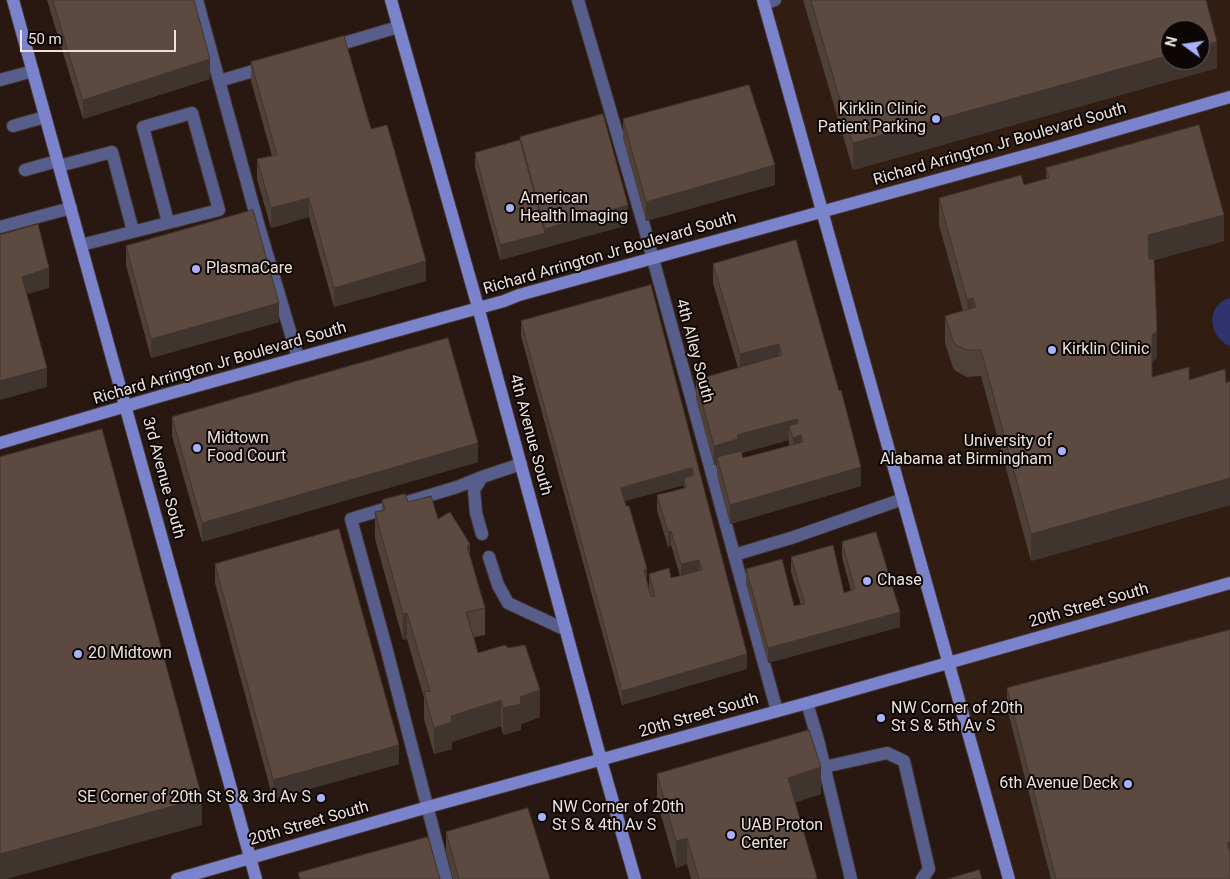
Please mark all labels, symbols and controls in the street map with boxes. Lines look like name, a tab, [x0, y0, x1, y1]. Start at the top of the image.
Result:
scale bar	[22, 20, 179, 52]
north arrow	[1160, 20, 1210, 70]
text: 50 m	[28, 30, 62, 48]
text: N	[1162, 35, 1180, 48]
place label: Kirklin Clinic Patient Parking	[818, 100, 926, 138]
street label: Richard Arrington Jr Boulevard South	[871, 100, 1129, 190]
marker: Kirklin Clinic Patient Parking	[930, 113, 942, 125]
place label: American Health Imaging	[520, 189, 628, 227]
marker: American Health Imaging	[504, 202, 516, 214]
street label: Richard Arrington Jr Boulevard South	[481, 209, 739, 299]
place label: PlasmaCare	[206, 259, 293, 279]
marker: PlasmaCare	[190, 263, 202, 275]
street label: 4th Alley South	[671, 297, 717, 405]
street label: Richard Arrington Jr Boulevard South	[91, 319, 349, 409]
place label: Kirklin Clinic	[1062, 340, 1149, 360]
marker: Kirklin Clinic	[1046, 344, 1058, 356]
street label: 4th Avenue South	[505, 372, 555, 498]
street label: 3rd Avenue South	[138, 415, 188, 541]
place label: Midtown Food Court	[207, 429, 286, 467]
place label: University of Alabama at Birmingham	[880, 432, 1052, 470]
marker: Midtown Food Court	[191, 442, 203, 454]
marker: University of Alabama at Birmingham	[1056, 445, 1068, 457]
place label: Chase	[877, 571, 922, 591]
marker: Chase	[861, 575, 873, 587]
street label: 20th Street South	[1027, 580, 1151, 632]
place label: 20 Midtown	[88, 644, 172, 664]
marker: 20 Midtown	[72, 648, 84, 660]
street label: 20th Street South	[637, 690, 761, 742]
place label: NW Corner of 20th St S & 5th Av S	[891, 699, 1023, 737]
marker: NW Corner of 20th St S & 5th Av S	[875, 712, 887, 724]
place label: 6th Avenue Deck	[999, 774, 1118, 794]
marker: 6th Avenue Deck	[1122, 778, 1134, 790]
place label: SE Corner of 20th St S & 3rd Av S	[77, 788, 311, 808]
marker: SE Corner of 20th St S & 3rd Av S	[315, 792, 327, 804]
street label: 20th Street South	[247, 798, 371, 850]
place label: NW Corner of 20th St S & 4th Av S	[552, 798, 684, 836]
marker: NW Corner of 20th St S & 4th Av S	[536, 811, 548, 823]
place label: UAB Proton Center	[741, 816, 823, 854]
marker: UAB Proton Center	[725, 829, 737, 841]

